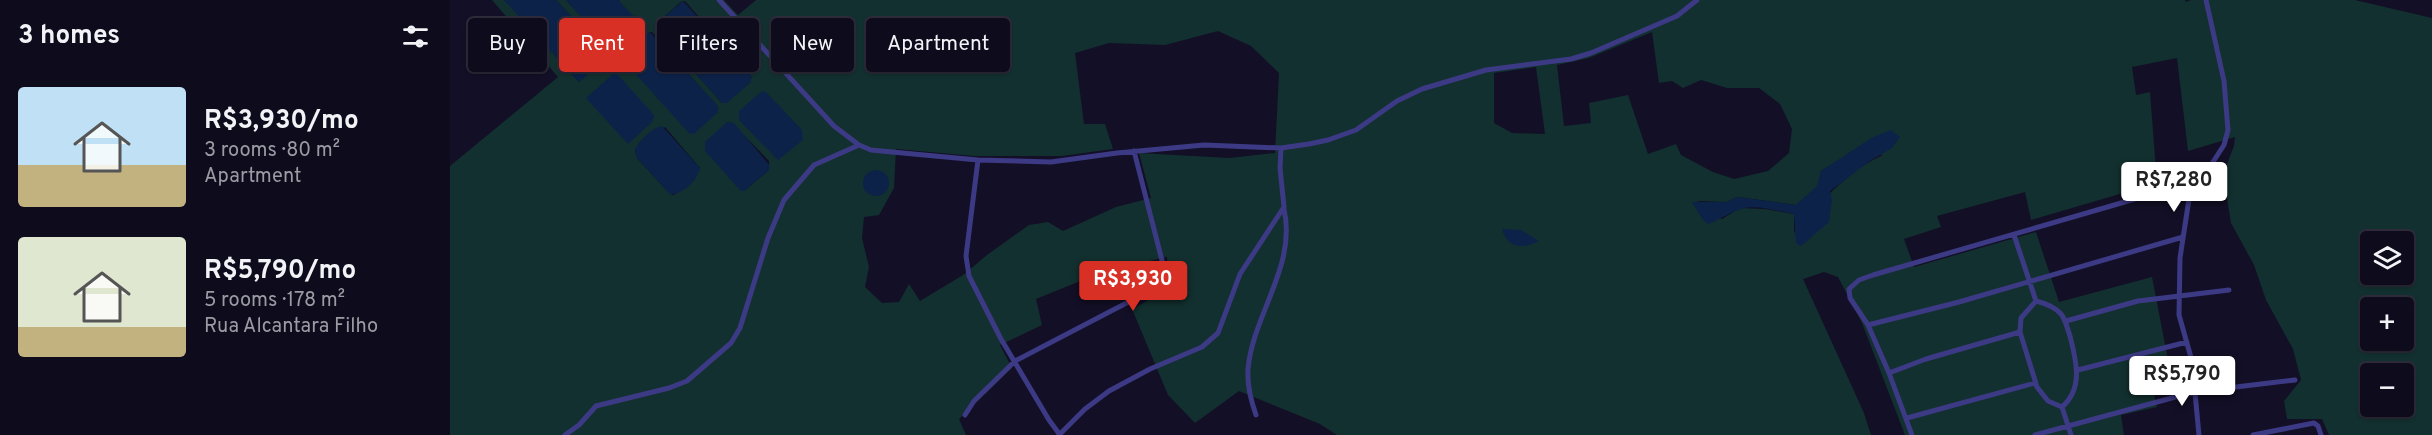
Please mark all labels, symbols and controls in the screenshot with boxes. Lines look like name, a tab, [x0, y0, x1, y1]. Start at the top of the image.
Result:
chip: Buy	[468, 18, 547, 72]
chip: Rent	[559, 18, 645, 72]
chip: Filters	[657, 18, 759, 72]
chip: New	[771, 18, 854, 72]
chip: Apartment	[866, 18, 1010, 72]
text: 3 homes	[18, 20, 120, 53]
icon: filters	[399, 20, 432, 53]
text: R$3,930/mo	[204, 105, 359, 138]
icon: home	[66, 111, 138, 183]
text: 3 rooms · 80 m²	[204, 138, 340, 164]
pin: R$7,280	[2119, 162, 2229, 213]
text: Apartment	[204, 164, 302, 190]
text: R$7,280	[2135, 168, 2213, 194]
map controls	[2360, 231, 2414, 417]
button: layers	[2360, 231, 2414, 285]
text: R$5,790/mo	[204, 255, 356, 288]
icon: home	[66, 261, 138, 333]
pin: R$3,930	[1078, 261, 1188, 312]
text: R$3,930	[1093, 267, 1173, 293]
text: 5 rooms · 178 m²	[204, 288, 345, 314]
button: +	[2360, 297, 2414, 351]
text: Rua Alcantara Filho	[204, 314, 378, 340]
pin: R$5,790	[2127, 356, 2237, 407]
text: R$5,790	[2143, 362, 2221, 388]
button: −	[2360, 363, 2414, 417]

